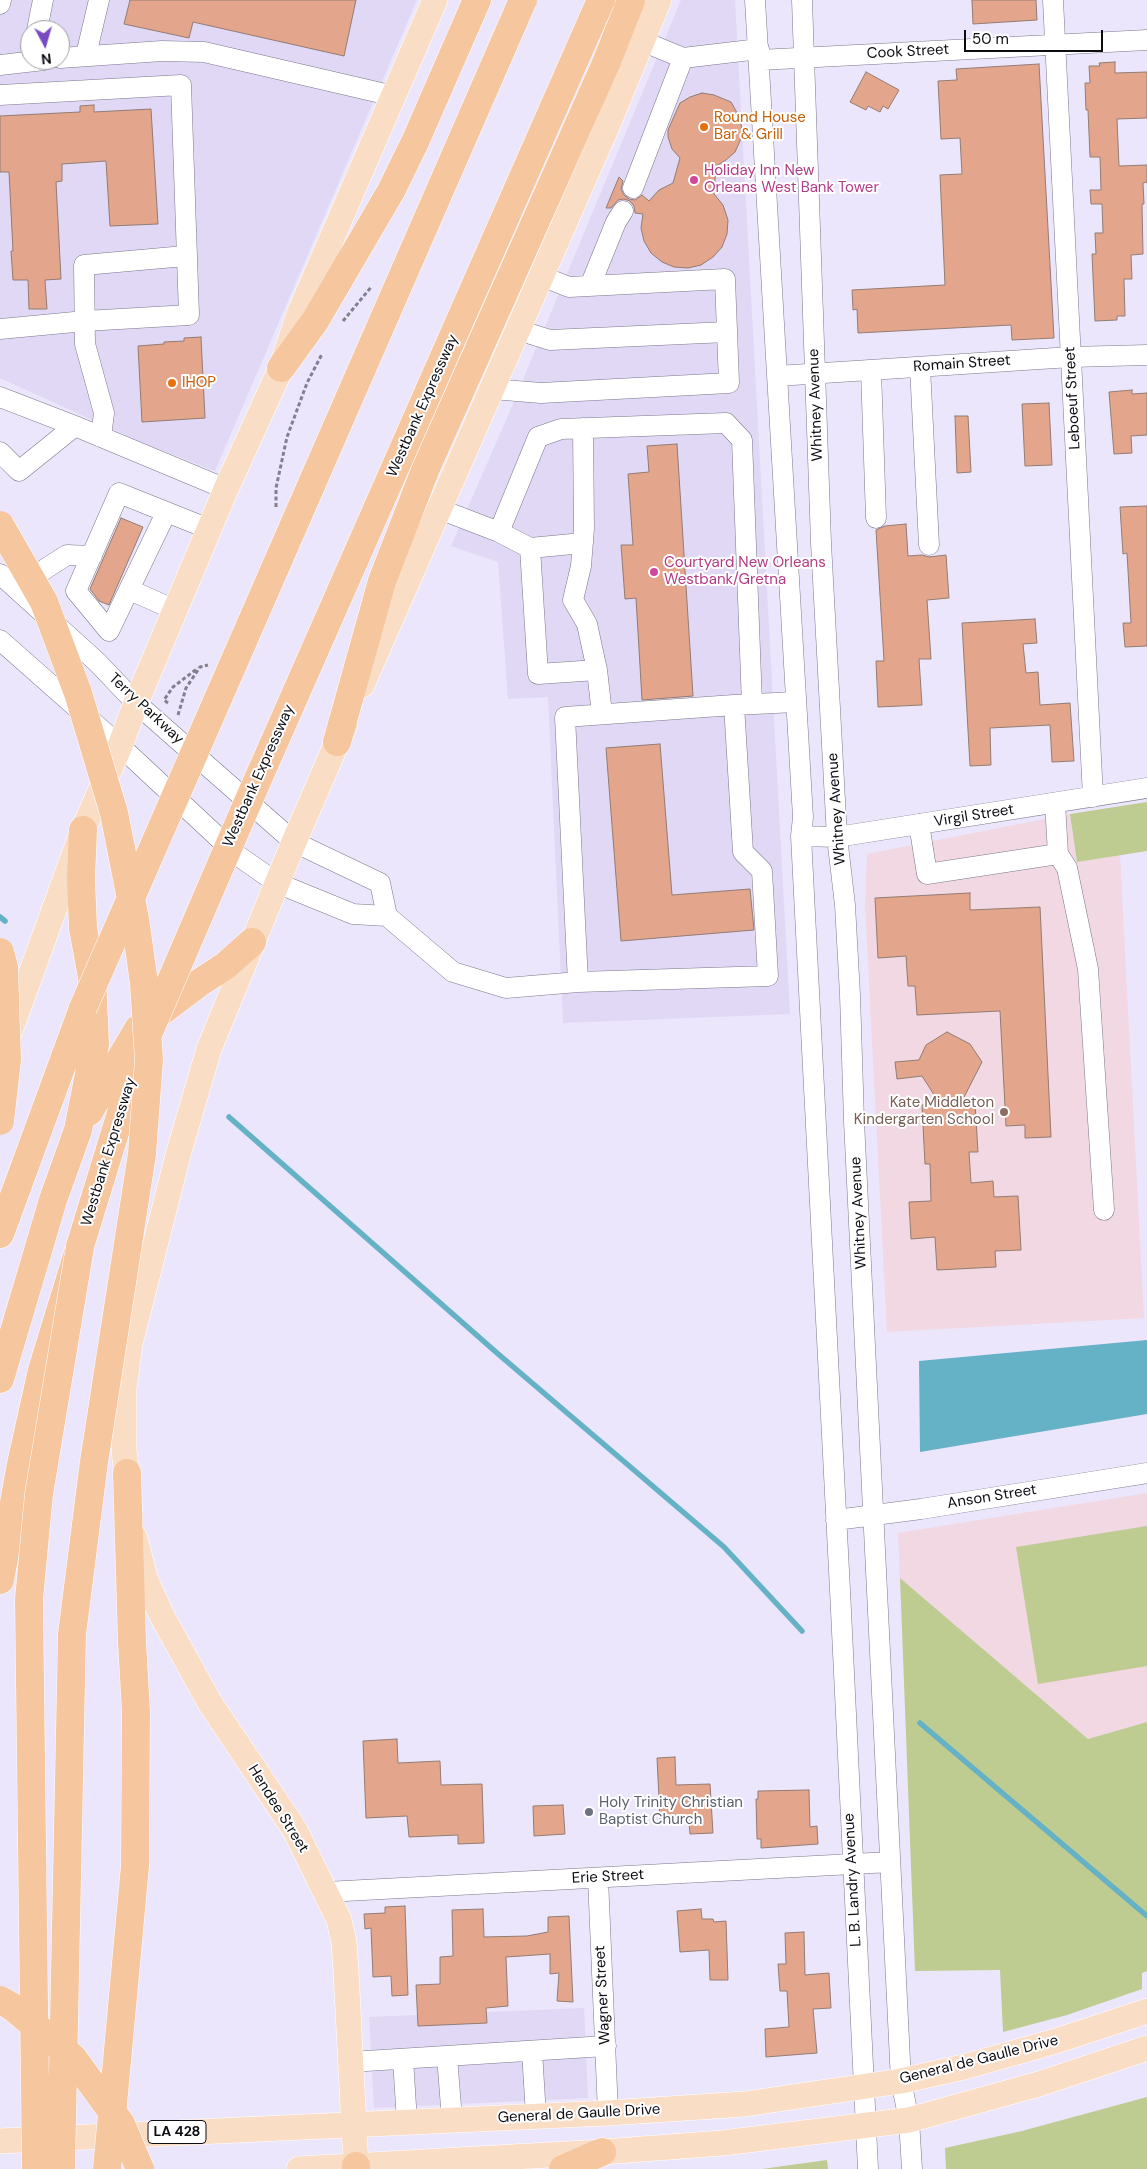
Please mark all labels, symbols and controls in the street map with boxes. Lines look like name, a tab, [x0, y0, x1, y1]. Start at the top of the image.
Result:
north arrow	[20, 20, 70, 70]
scale bar	[967, 20, 1106, 52]
text: 50 m	[972, 29, 1009, 49]
street label: Cook Street	[866, 41, 950, 63]
text: N	[40, 49, 52, 68]
place label: Round House Bar & Grill	[714, 109, 806, 144]
marker: Round House Bar & Grill	[698, 121, 710, 133]
place label: Holiday Inn New Orleans West Bank Tower	[704, 162, 879, 197]
marker: Holiday Inn New Orleans West Bank Tower	[688, 174, 700, 186]
street label: Westbank Expressway	[383, 332, 463, 480]
street label: Leboeuf Street	[1061, 346, 1085, 450]
street label: Whitney Avenue	[805, 348, 827, 462]
street label: Romain Street	[913, 352, 1011, 376]
place label: IHOP	[182, 374, 216, 392]
marker: IHOP	[166, 377, 178, 389]
place label: Courtyard New Orleans Westbank/Gretna	[664, 554, 826, 589]
marker: Courtyard New Orleans Westbank/Gretna	[648, 566, 660, 578]
street label: Terry Parkway	[105, 670, 187, 748]
street label: Westbank Expressway	[219, 702, 299, 850]
street label: Whitney Avenue	[824, 752, 850, 866]
street label: Virgil Street	[933, 801, 1015, 831]
street label: Westbank Expressway	[78, 1076, 140, 1228]
place label: Kate Middleton Kindergarten School	[854, 1094, 994, 1129]
marker: Kate Middleton Kindergarten School	[998, 1106, 1010, 1118]
street label: Whitney Avenue	[847, 1156, 871, 1270]
street label: Anson Street	[946, 1481, 1038, 1513]
street label: Hendee Street	[244, 1762, 312, 1856]
place label: Holy Trinity Christian Baptist Church	[599, 1794, 743, 1829]
marker: Holy Trinity Christian Baptist Church	[583, 1806, 595, 1818]
street label: L. B. Landry Avenue	[841, 1813, 865, 1947]
street label: Erie Street	[571, 1866, 645, 1888]
street label: Wagner Street	[591, 1945, 615, 2045]
street label: General de Gaulle Drive	[898, 2032, 1060, 2088]
street label: General de Gaulle Drive	[497, 2101, 661, 2127]
road number: LA 428	[148, 2120, 206, 2144]

